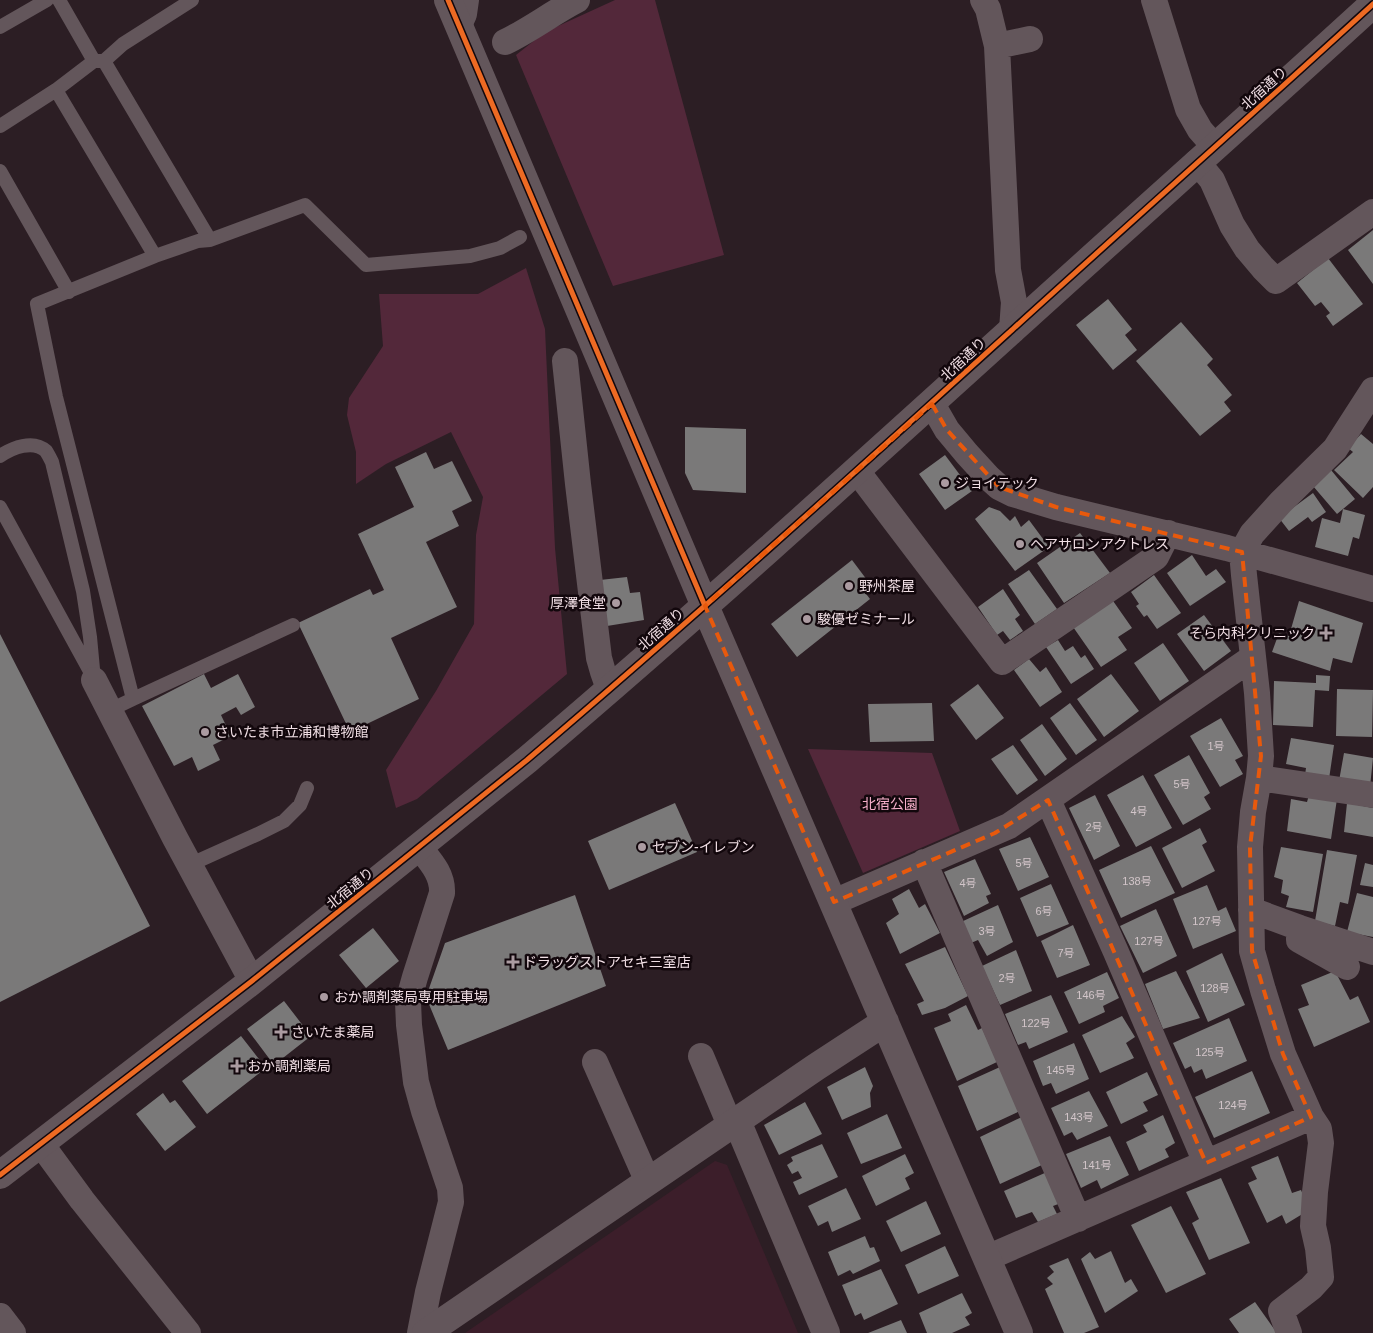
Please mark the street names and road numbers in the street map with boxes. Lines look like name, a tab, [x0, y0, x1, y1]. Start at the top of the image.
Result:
street label: 北宿通り	[1238, 63, 1290, 113]
street label: 北宿通り	[937, 334, 989, 384]
street label: 北宿通り	[635, 605, 687, 653]
street label: 北宿通り	[323, 864, 377, 912]

